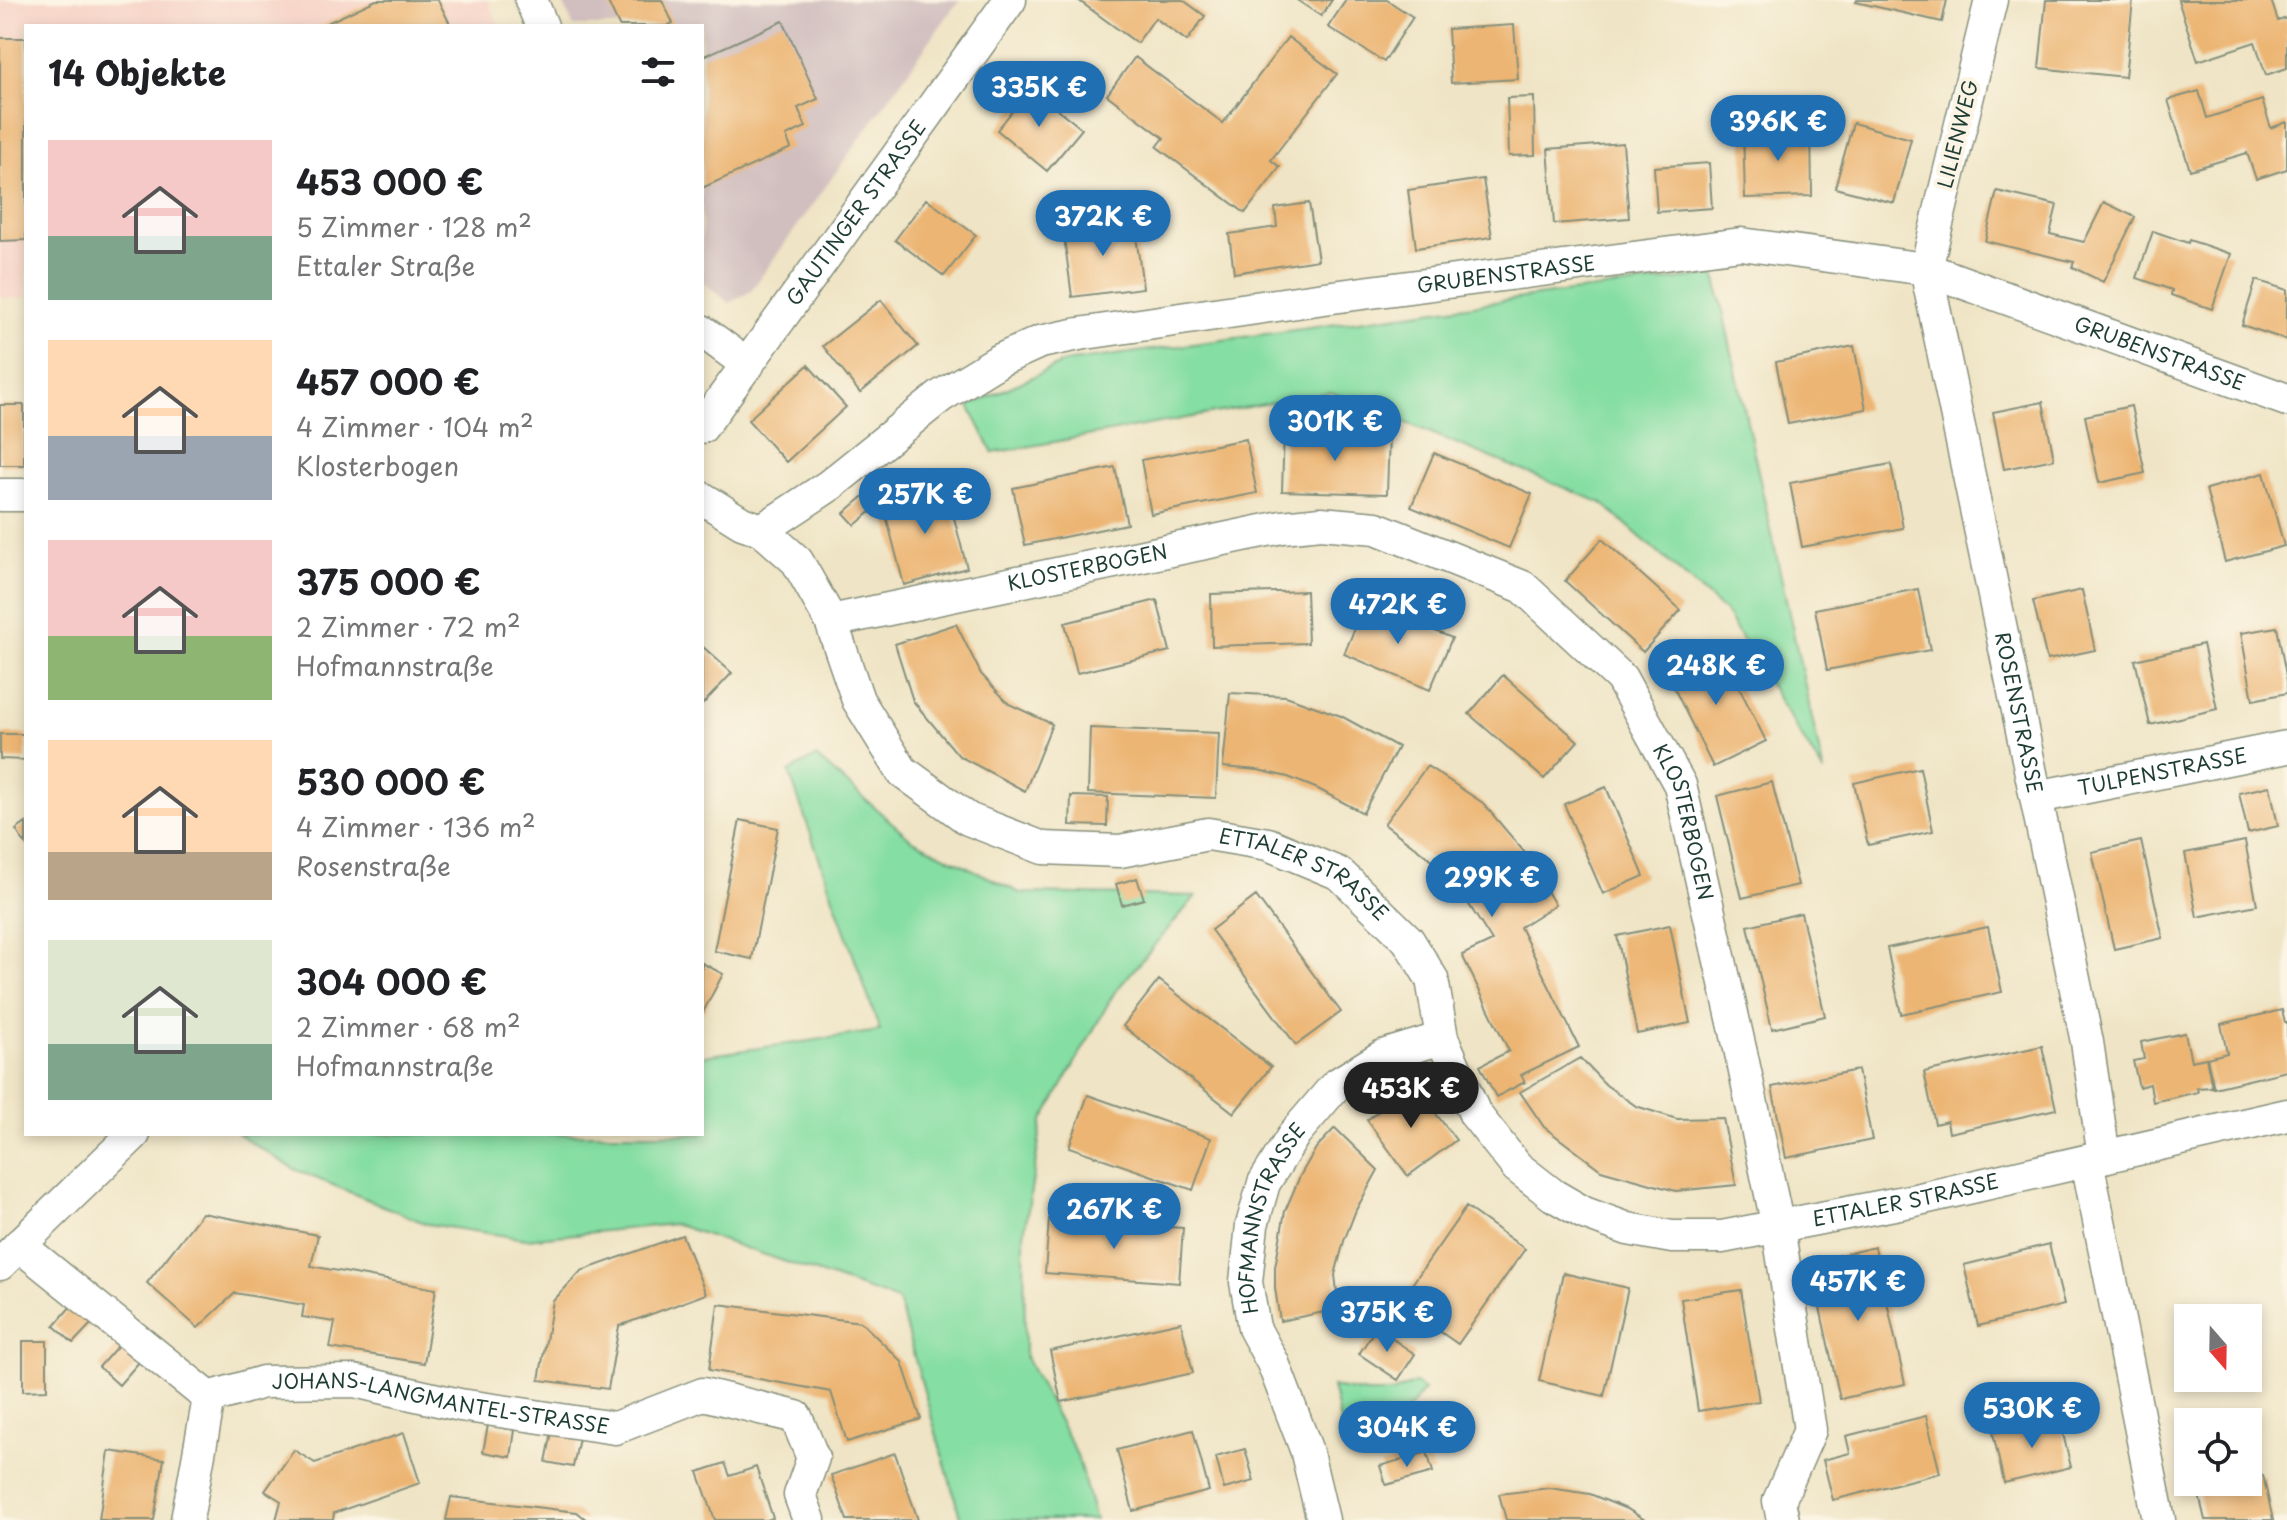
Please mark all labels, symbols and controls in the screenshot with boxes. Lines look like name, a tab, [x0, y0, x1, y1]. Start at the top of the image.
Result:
text: 14 Objekte	[48, 46, 226, 98]
icon: filters	[636, 50, 680, 94]
pin: 335K €	[974, 61, 1104, 129]
text: 335K €	[991, 67, 1087, 106]
street label: LILIENWEG	[1929, 76, 1985, 191]
pin: 396K €	[1713, 95, 1843, 163]
text: 396K €	[1729, 101, 1827, 140]
street label: GAUTINGER STRASSE	[778, 113, 933, 311]
text: 453 000 €	[296, 155, 483, 207]
icon: home	[112, 172, 208, 268]
pin: 372K €	[1038, 190, 1168, 258]
text: 372K €	[1054, 196, 1152, 235]
text: 5 Zimmer · 128 m²	[296, 207, 532, 246]
text: Ettaler Straße	[296, 246, 475, 285]
street label: GRUBENSTRASSE	[1415, 247, 1597, 300]
street label: GRUBENSTRASSE	[2070, 308, 2250, 398]
text: 457 000 €	[296, 355, 480, 407]
icon: home	[112, 372, 208, 468]
pin: 301K €	[1270, 395, 1400, 463]
text: 301K €	[1287, 401, 1383, 440]
text: 4 Zimmer · 104 m²	[296, 407, 534, 446]
text: Klosterbogen	[296, 446, 459, 485]
pin: 257K €	[860, 468, 990, 536]
text: 257K €	[877, 474, 973, 513]
street label: KLOSTERBOGEN	[1005, 535, 1170, 598]
text: 375 000 €	[296, 555, 481, 607]
icon: home	[112, 572, 208, 668]
pin: 472K €	[1333, 578, 1463, 646]
text: 472K €	[1349, 584, 1447, 623]
text: 2 Zimmer · 72 m²	[296, 607, 521, 646]
street label: ROSENSTRASSE	[1988, 629, 2051, 796]
pin: 248K €	[1651, 639, 1781, 707]
text: 248K €	[1666, 645, 1766, 684]
text: Hofmannstraße	[296, 646, 494, 685]
street label: KLOSTERBOGEN	[1646, 738, 1722, 903]
street label: TULPENSTRASSE	[2075, 739, 2250, 802]
text: 530 000 €	[296, 755, 485, 807]
icon: home	[112, 772, 208, 868]
text: 4 Zimmer · 136 m²	[296, 807, 536, 846]
street label: ETTALER STRASSE	[1217, 820, 1396, 927]
text: Rosenstraße	[296, 846, 451, 885]
pin: 299K €	[1427, 851, 1557, 919]
text: 299K €	[1444, 857, 1540, 896]
text: 304 000 €	[296, 955, 487, 1007]
icon: home	[112, 972, 208, 1068]
text: 2 Zimmer · 68 m²	[296, 1007, 521, 1046]
text: Hofmannstraße	[296, 1046, 494, 1085]
pin: 453K €	[1346, 1062, 1476, 1130]
text: 453K €	[1362, 1068, 1460, 1107]
street label: HOFMANNSTRASSE	[1230, 1116, 1312, 1317]
street label: ETTALER STRASSE	[1810, 1165, 2002, 1233]
pin: 267K €	[1049, 1183, 1179, 1251]
text: 267K €	[1066, 1189, 1162, 1228]
pin: 457K €	[1793, 1255, 1923, 1323]
text: 457K €	[1810, 1261, 1906, 1300]
pin: 375K €	[1322, 1286, 1452, 1354]
text: 375K €	[1340, 1292, 1434, 1331]
north arrow	[2174, 1304, 2262, 1392]
map controls	[2174, 1304, 2262, 1496]
street label: JOHANS-LANGMANTEL-STRASSE	[272, 1365, 612, 1441]
pin: 530K €	[1967, 1382, 2097, 1450]
text: 530K €	[1982, 1388, 2082, 1427]
pin: 304K €	[1342, 1401, 1472, 1469]
text: 304K €	[1356, 1407, 1458, 1446]
button: locate	[2174, 1408, 2262, 1496]

